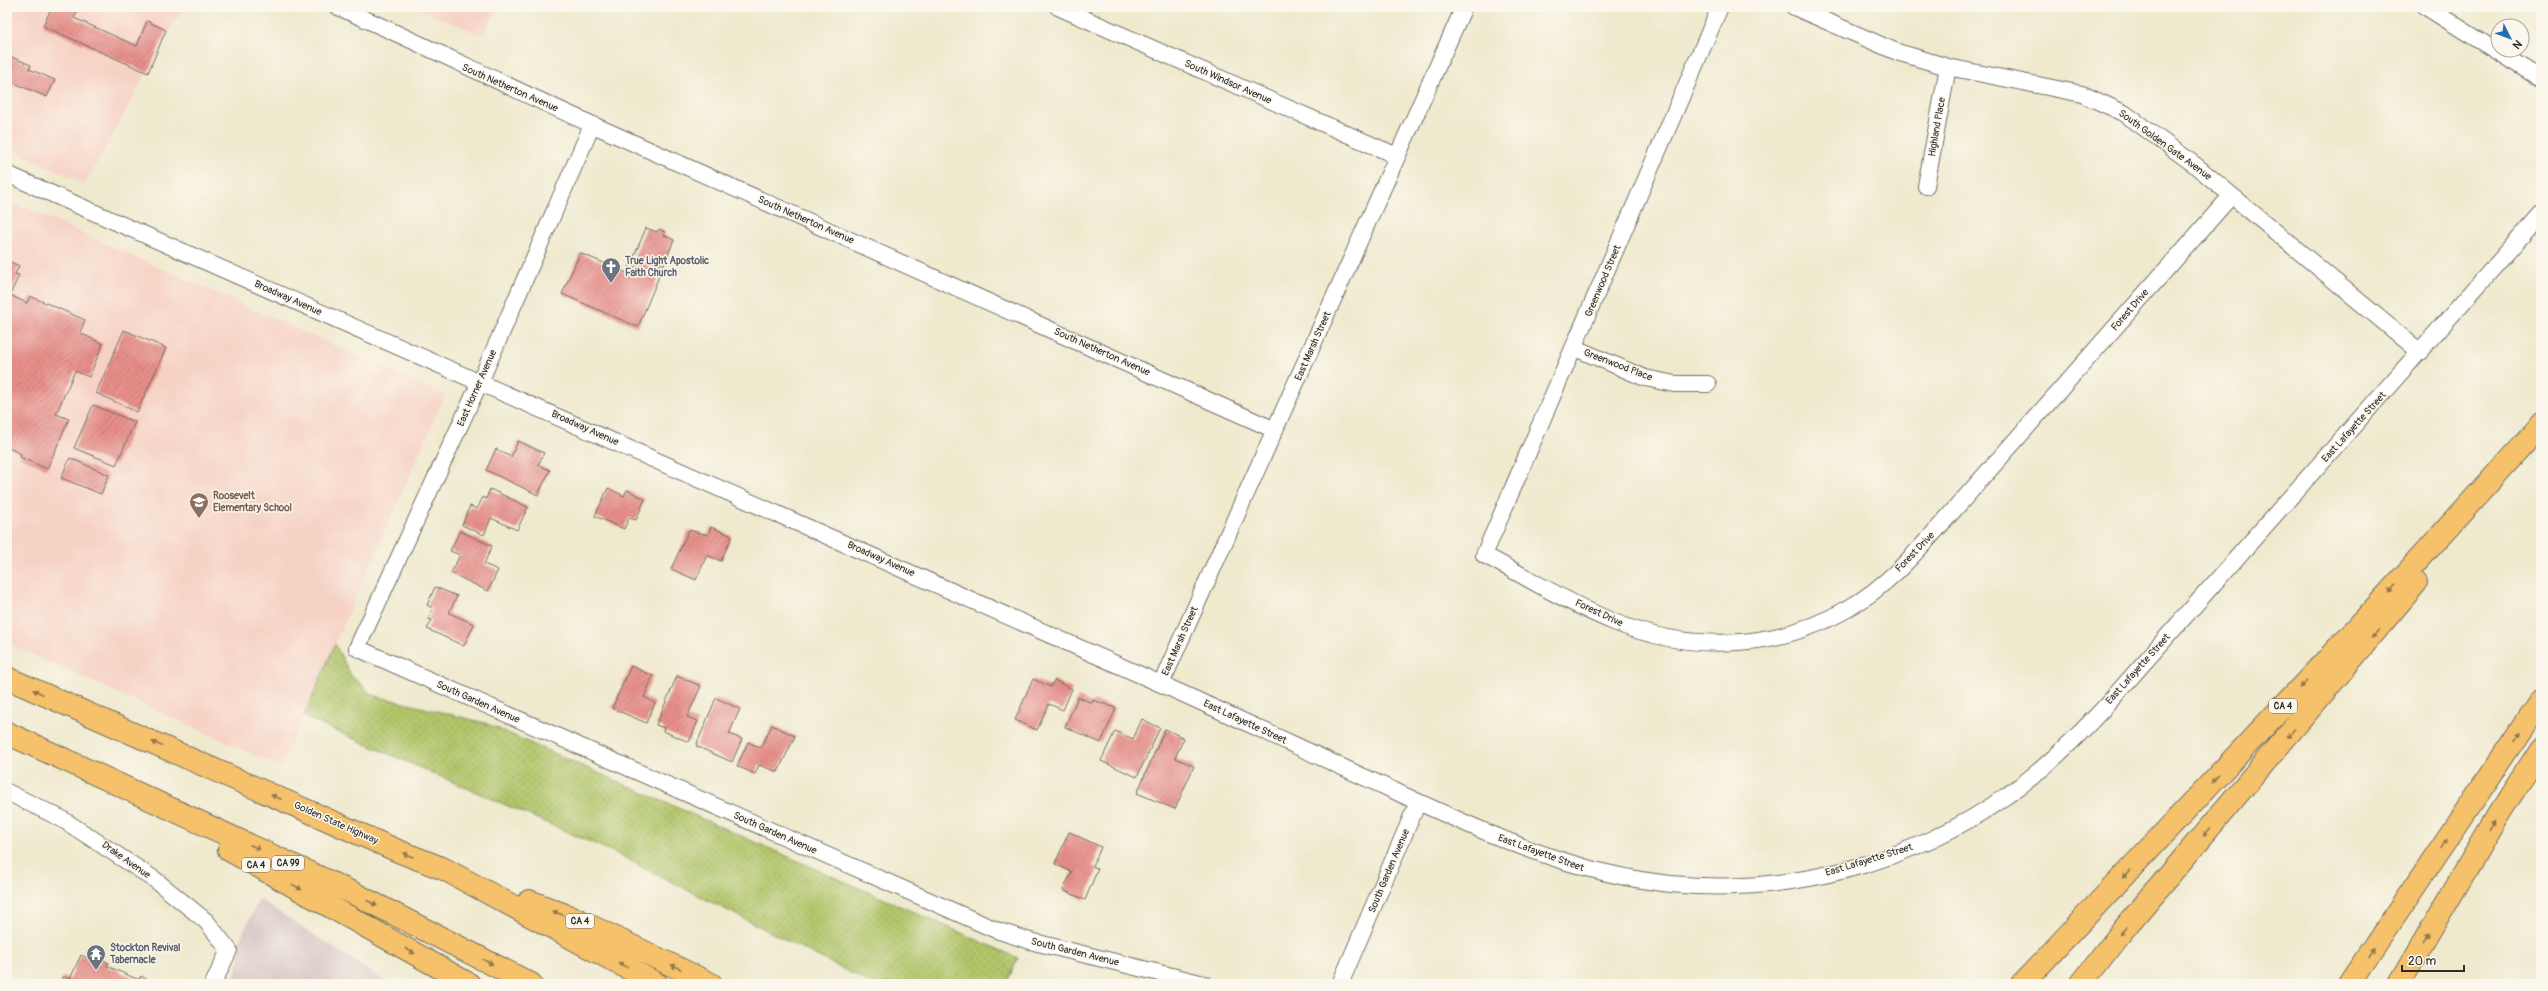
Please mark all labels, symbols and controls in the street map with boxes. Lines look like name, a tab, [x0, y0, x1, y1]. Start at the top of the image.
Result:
north arrow	[2490, 18, 2530, 58]
text: N	[2509, 37, 2524, 52]
street label: South Windsor Avenue	[1183, 57, 1274, 107]
street label: South Netherton Avenue	[460, 61, 560, 115]
street label: Highland Place	[1926, 96, 1948, 158]
street label: South Golden Gate Avenue	[2116, 107, 2214, 183]
street label: South Netherton Avenue	[756, 193, 856, 247]
street label: Greenwood Street	[1582, 242, 1624, 319]
place label: True Light Apostolic Faith Church	[624, 255, 709, 279]
church icon: True Light Apostolic Faith Church	[600, 256, 622, 284]
street label: Broadway Avenue	[252, 278, 324, 318]
street label: Forest Drive	[2109, 287, 2151, 333]
street label: East Marsh Street	[1292, 309, 1334, 382]
street label: South Netherton Avenue	[1052, 325, 1152, 379]
street label: Greenwood Place	[1582, 346, 1654, 384]
street label: East Horner Avenue	[455, 348, 499, 428]
street label: East Lafayette Street	[2319, 389, 2389, 465]
street label: Broadway Avenue	[549, 408, 621, 448]
place label: Roosevelt Elementary School	[213, 490, 292, 514]
school or university icon: Roosevelt Elementary School	[188, 491, 210, 519]
street label: Forest Drive	[1893, 529, 1937, 575]
street label: Broadway Avenue	[845, 539, 917, 579]
one-way arrow	[2388, 584, 2397, 594]
street label: Forest Drive	[1573, 597, 1625, 629]
street label: East Marsh Street	[1159, 604, 1201, 677]
one-way arrow	[2370, 629, 2379, 639]
street label: East Lafayette Street	[2103, 631, 2173, 707]
street label: South Garden Avenue	[434, 678, 522, 726]
one-way arrow	[2299, 679, 2309, 689]
one-way arrow	[33, 689, 44, 695]
street label: East Lafayette Street	[1201, 697, 1289, 747]
road number: CA 4	[2269, 699, 2297, 713]
one-way arrow	[2286, 728, 2295, 738]
one-way arrow	[2513, 731, 2520, 742]
one-way arrow	[151, 741, 163, 748]
one-way arrow	[2210, 774, 2220, 784]
one-way arrow	[270, 794, 282, 800]
street label: Golden State Highway	[292, 799, 381, 847]
street label: South Garden Avenue	[731, 809, 819, 857]
one-way arrow	[2488, 820, 2495, 832]
street label: South Garden Avenue	[1366, 827, 1412, 915]
one-way arrow	[2202, 827, 2211, 838]
street label: East Lafayette Street	[1496, 832, 1586, 874]
street label: Drake Avenue	[99, 839, 153, 881]
one-way arrow	[2440, 839, 2448, 849]
street label: East Lafayette Street	[1824, 841, 1915, 879]
one-way arrow	[249, 844, 260, 850]
one-way arrow	[401, 851, 413, 857]
road number: CA 99	[272, 856, 304, 870]
road number: CA 4	[242, 858, 270, 872]
one-way arrow	[2121, 869, 2131, 879]
one-way arrow	[291, 884, 303, 891]
one-way arrow	[366, 900, 378, 906]
one-way arrow	[552, 909, 564, 915]
road number: CA 4	[566, 914, 594, 928]
one-way arrow	[2118, 926, 2127, 937]
one-way arrow	[2422, 932, 2429, 944]
street label: South Garden Avenue	[1030, 935, 1120, 969]
place label: Stockton Revival Tabernacle	[109, 942, 180, 966]
temple icon: Stockton Revival Tabernacle	[85, 943, 107, 971]
one-way arrow	[2367, 946, 2375, 957]
one-way arrow	[405, 947, 416, 954]
scale bar	[2402, 947, 2464, 973]
text: 20 m	[2408, 954, 2437, 969]
one-way arrow	[482, 959, 494, 965]
one-way arrow	[617, 962, 629, 969]
one-way arrow	[670, 964, 682, 970]

